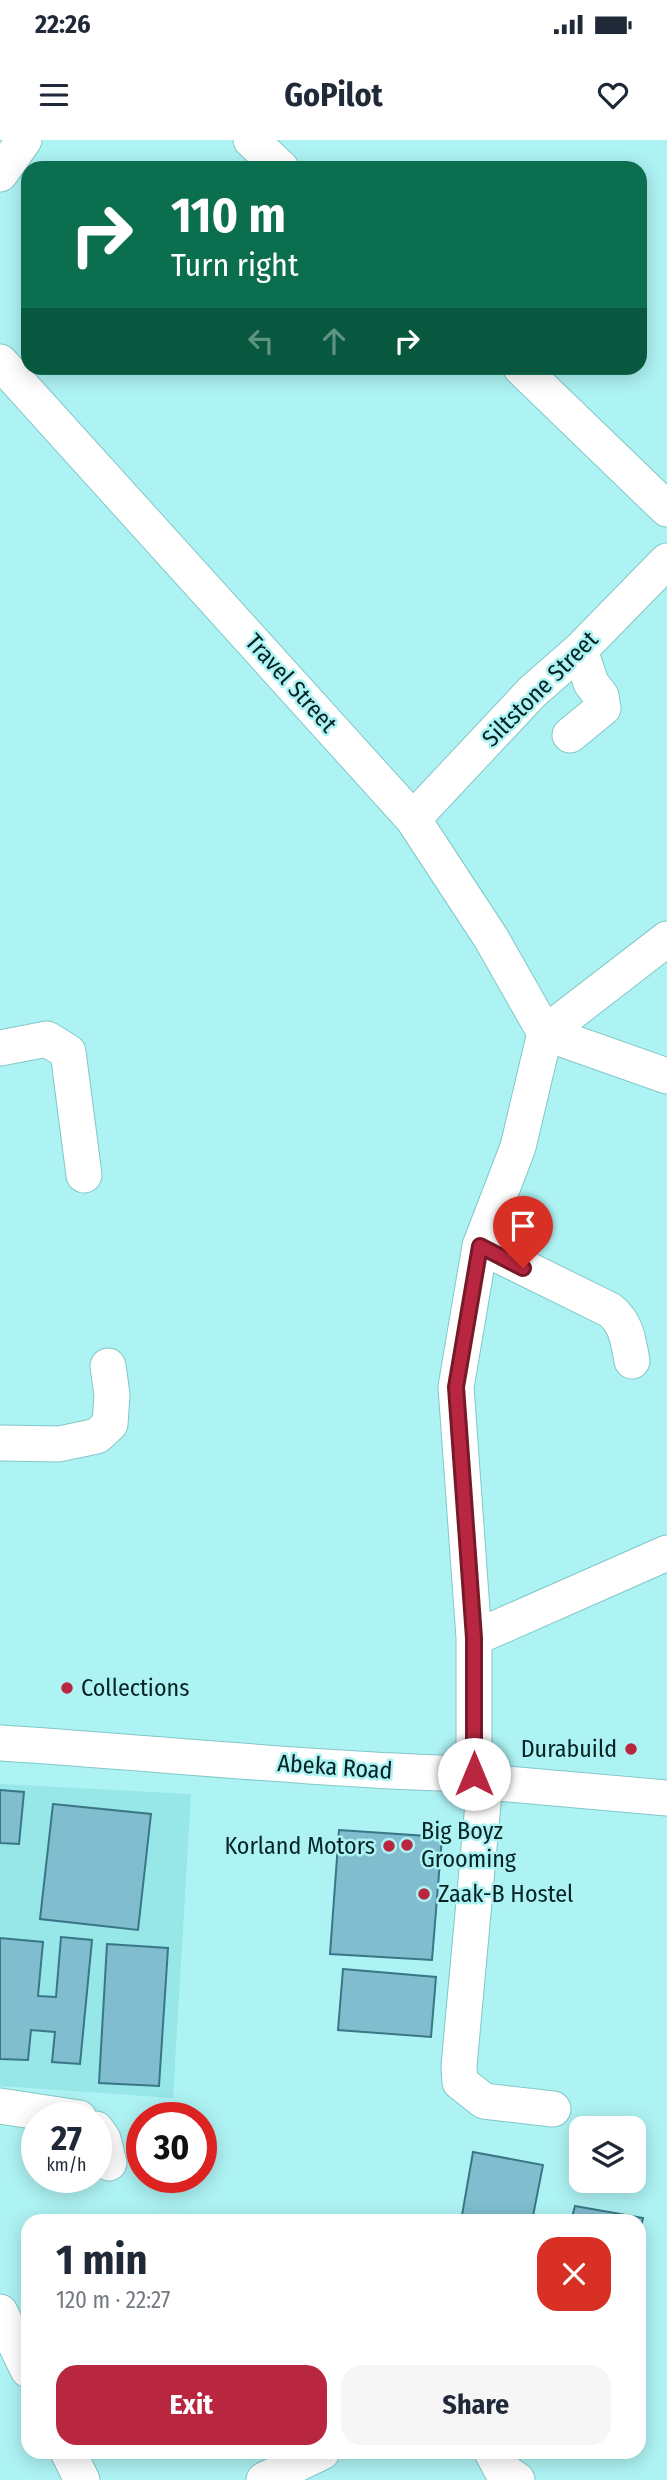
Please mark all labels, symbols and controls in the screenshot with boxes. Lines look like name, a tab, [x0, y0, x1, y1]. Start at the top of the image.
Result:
text: 22:26	[35, 9, 91, 40]
icon: menu	[35, 76, 73, 114]
text: GoPilot	[284, 76, 383, 114]
icon: heart	[594, 76, 632, 114]
text: 110 m	[171, 186, 286, 245]
icon: right	[56, 189, 147, 280]
text: Turn right	[171, 246, 298, 284]
icon: left	[242, 322, 280, 360]
icon: ahead	[315, 322, 353, 360]
icon: right	[388, 322, 426, 360]
street label: Siltstone Street	[476, 625, 604, 753]
street label: Travel Street	[239, 628, 343, 738]
pin	[493, 1196, 553, 1268]
icon: arrive	[504, 1207, 542, 1245]
place label: Collections	[81, 1674, 189, 1702]
marker: Collections	[59, 1680, 75, 1696]
place label: Durabuild	[521, 1735, 617, 1763]
position arrow	[437, 1737, 511, 1811]
marker: Durabuild	[623, 1741, 639, 1757]
street label: Abeka Road	[277, 1749, 393, 1785]
place label: Big Boyz Grooming	[421, 1817, 517, 1873]
place label: Korland Motors	[224, 1832, 375, 1860]
marker: Big Boyz Grooming	[399, 1837, 415, 1853]
marker: Korland Motors	[381, 1838, 397, 1854]
place label: Zaak-B Hostel	[438, 1880, 573, 1908]
marker: Zaak-B Hostel	[416, 1886, 432, 1902]
speed limit sign: 30	[126, 2102, 217, 2193]
map controls	[569, 2116, 646, 2193]
button: layers	[569, 2116, 646, 2193]
text: 27	[51, 2117, 82, 2159]
text: km/h	[46, 2154, 87, 2176]
text: 1 min	[56, 2235, 147, 2285]
button: close	[537, 2237, 611, 2311]
text: 120 m · 22:27	[56, 2286, 170, 2314]
button: Exit	[56, 2365, 327, 2445]
button: Share	[341, 2365, 611, 2445]

